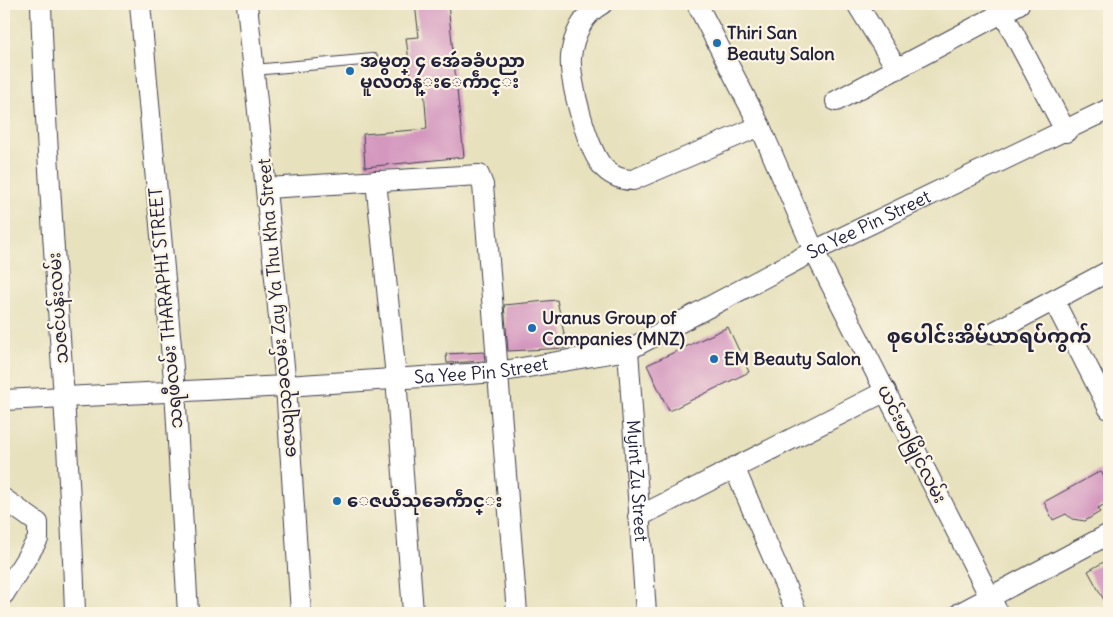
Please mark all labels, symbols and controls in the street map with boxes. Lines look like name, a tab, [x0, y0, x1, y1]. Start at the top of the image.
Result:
place label: Thiri San Beauty Salon	[727, 21, 835, 65]
marker: Thiri San Beauty Salon	[711, 37, 723, 49]
place label: အမွတ္ ၄ အေဴခခံပညာ မူလတန္းေကဵာင္း	[360, 49, 525, 96]
marker: အမွတ္ ၄ အေဴခခံပညာ မူလတန္းေကဵာင္း	[344, 65, 356, 77]
street label: ဇေယျသုခလမ်း Zay Ya Thu Kha Street	[251, 157, 305, 459]
street label: Sa Yee Pin Street	[802, 185, 934, 264]
street label: သရဖီလမ်း THARAPHI STREET	[142, 186, 191, 430]
street label: သဇင်ပန်းလမ်း	[41, 251, 77, 365]
place label: Uranus Group of Companies (MNZ)	[542, 306, 685, 350]
marker: Uranus Group of Companies (MNZ)	[526, 322, 538, 334]
district label: စုပေါင်းအိမ်ယာရပ်ကွက်	[887, 323, 1091, 352]
place label: EM Beauty Salon	[724, 347, 862, 370]
street label: Sa Yee Pin Street	[413, 352, 550, 389]
marker: EM Beauty Salon	[708, 353, 720, 365]
street label: ယင်းမာမြိုင်လမ်း	[869, 380, 954, 509]
street label: Myint Zu Street	[622, 419, 653, 542]
place label: ေဇယဵသုခေကဵာင္း	[347, 489, 502, 515]
marker: ေဇယဵသုခေကဵာင္း	[331, 495, 343, 507]

